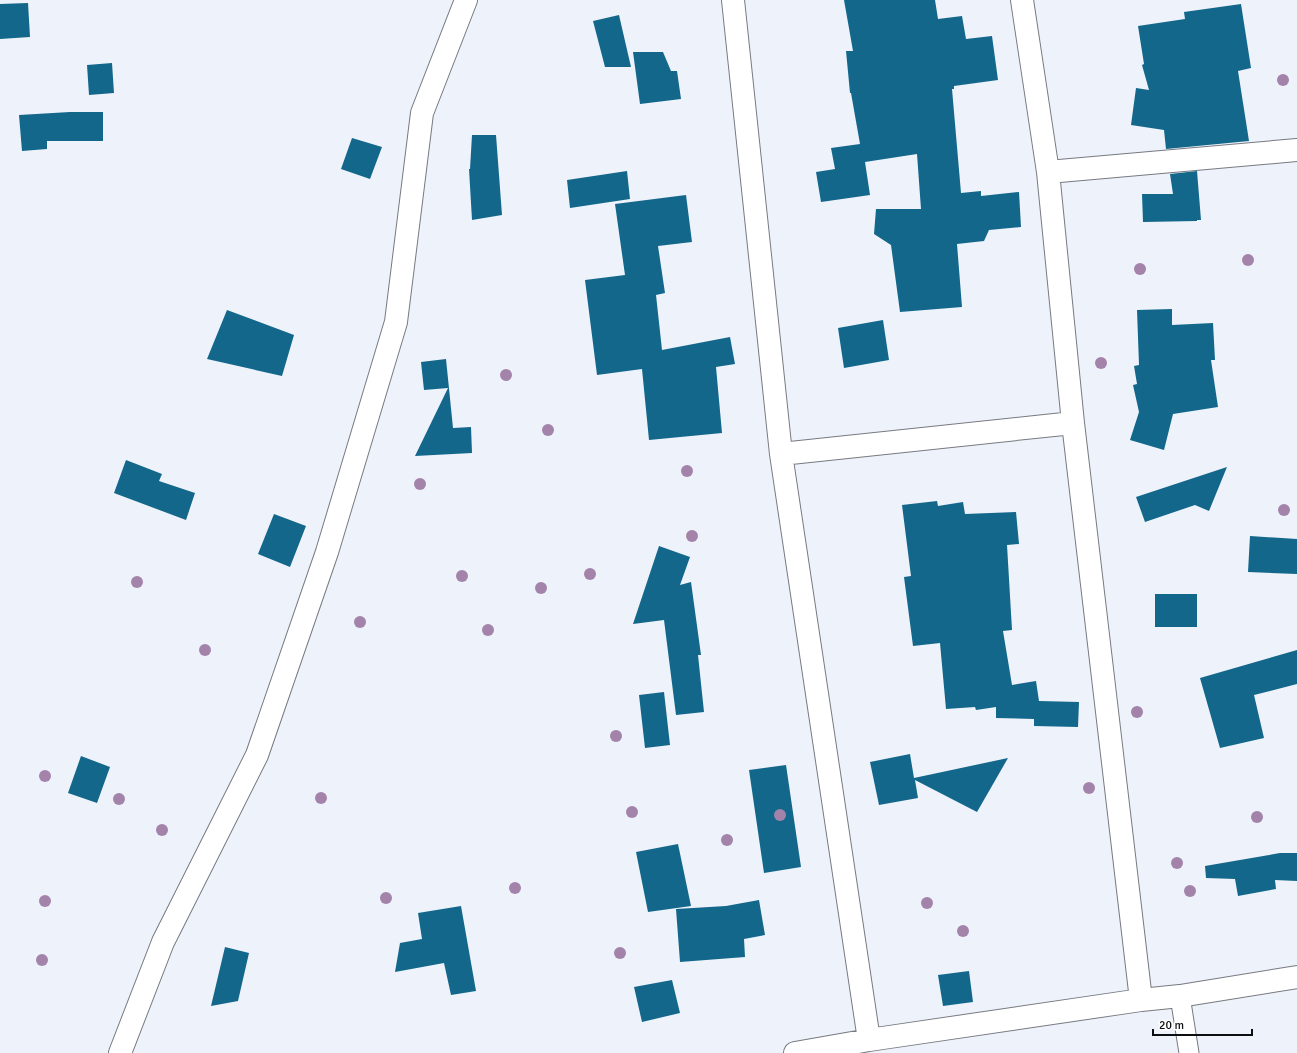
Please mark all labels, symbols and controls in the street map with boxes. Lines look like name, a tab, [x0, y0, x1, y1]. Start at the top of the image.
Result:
scale bar	[1153, 1011, 1252, 1037]
text: 20 m	[1159, 1018, 1184, 1033]

